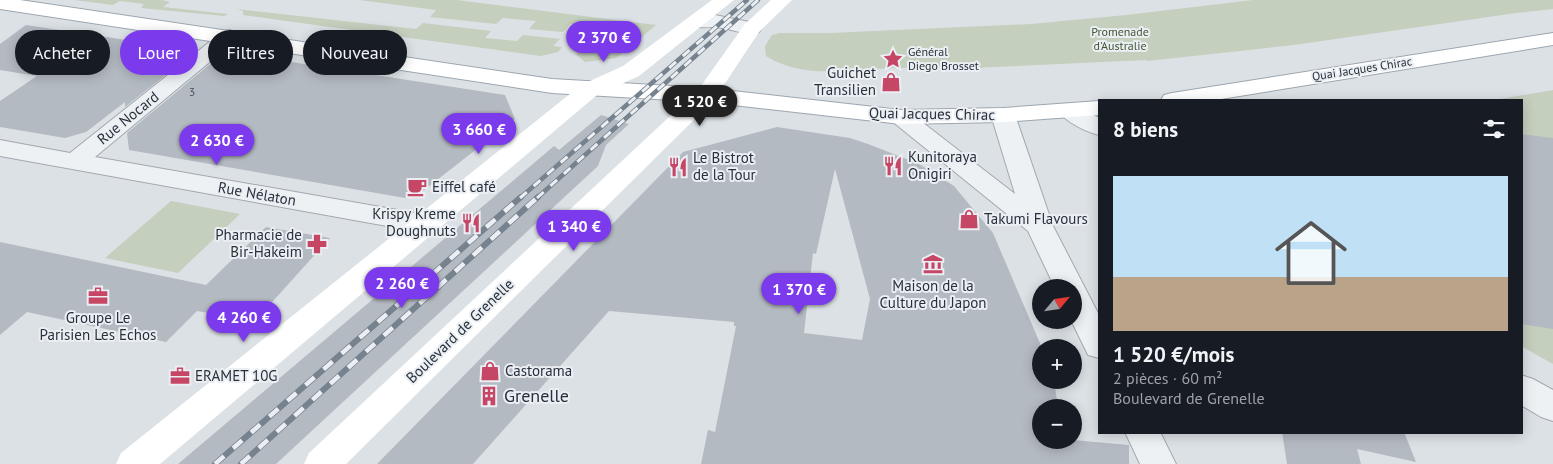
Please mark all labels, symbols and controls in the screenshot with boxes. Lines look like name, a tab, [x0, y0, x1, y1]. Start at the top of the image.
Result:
pin: 2 370 €	[558, 20, 650, 63]
park label: Promenade d'Australie	[1091, 24, 1149, 53]
text: 2 370 €	[577, 27, 631, 47]
chip: Acheter	[15, 30, 110, 75]
chip: Louer	[120, 30, 198, 75]
chip: Filtres	[208, 30, 293, 75]
chip: Nouveau	[303, 30, 407, 75]
place label: Général Diego Brosset	[908, 44, 979, 73]
place icon: Général Diego Brosset	[882, 48, 904, 70]
street label: Quai Jacques Chirac	[1311, 53, 1414, 84]
place label: Guichet Transilien	[814, 63, 876, 99]
shop icon: Guichet Transilien	[880, 71, 902, 93]
house number: 3	[189, 84, 195, 99]
pin: 1 520 €	[654, 84, 746, 127]
street label: Rue Nocard	[93, 87, 162, 148]
text: 1 520 €	[673, 91, 727, 111]
street label: Quai Jacques Chirac	[869, 103, 996, 124]
pin: 3 660 €	[433, 112, 525, 155]
icon: filters	[1480, 115, 1508, 143]
text: 8 biens	[1113, 116, 1178, 143]
text: 3 660 €	[452, 119, 506, 139]
pin: 2 630 €	[171, 124, 263, 166]
text: 2 630 €	[190, 130, 244, 150]
place label: Kunitoraya Onigiri	[908, 147, 977, 183]
place label: Le Bistrot de la Tour	[693, 148, 756, 184]
restaurant icon: Kunitoraya Onigiri	[882, 155, 904, 177]
restaurant icon: Le Bistrot de la Tour	[667, 156, 689, 178]
cafe icon: Eiffel café	[406, 176, 428, 198]
street label: Rue Nélaton	[216, 177, 298, 210]
place label: Eiffel café	[432, 177, 496, 196]
place label: Krispy Kreme Doughnuts	[372, 204, 456, 240]
shop icon: Takumi Flavours	[958, 208, 980, 230]
icon: home	[1266, 208, 1356, 298]
place label: Takumi Flavours	[984, 209, 1088, 228]
pin: 1 340 €	[528, 210, 620, 252]
restaurant icon: Krispy Kreme Doughnuts	[460, 212, 482, 234]
text: 1 340 €	[547, 216, 601, 236]
place label: Pharmacie de Bir-Hakeim	[215, 225, 302, 261]
pharmacy icon: Pharmacie de Bir-Hakeim	[306, 233, 328, 255]
museum icon: Maison de la Culture du Japon	[922, 253, 944, 275]
pin: 2 260 €	[356, 266, 448, 309]
pin: 1 370 €	[753, 272, 845, 315]
text: 2 260 €	[375, 273, 429, 293]
street label: Boulevard de Grenelle	[402, 274, 517, 387]
place label: Maison de la Culture du Japon	[880, 276, 987, 312]
text: 1 370 €	[772, 279, 826, 299]
north arrow	[1032, 279, 1082, 329]
map controls	[1032, 279, 1082, 449]
office icon: Groupe Le Parisien Les Echos	[87, 285, 109, 307]
pin: 4 260 €	[198, 300, 290, 343]
text: 4 260 €	[217, 307, 271, 327]
place label: Groupe Le Parisien Les Echos	[40, 308, 156, 344]
button: +	[1032, 339, 1082, 389]
text: 1 520 €/mois	[1113, 341, 1234, 368]
shop icon: Castorama	[479, 360, 501, 382]
place label: Castorama	[505, 361, 572, 380]
office icon: ERAMET 10G	[169, 365, 191, 387]
place label: ERAMET 10G	[195, 366, 278, 385]
text: 2 pièces · 60 m²	[1113, 368, 1222, 388]
place label: Grenelle	[504, 384, 569, 407]
building icon: Grenelle	[478, 385, 500, 407]
text: Boulevard de Grenelle	[1113, 388, 1265, 408]
button: −	[1032, 399, 1082, 449]

